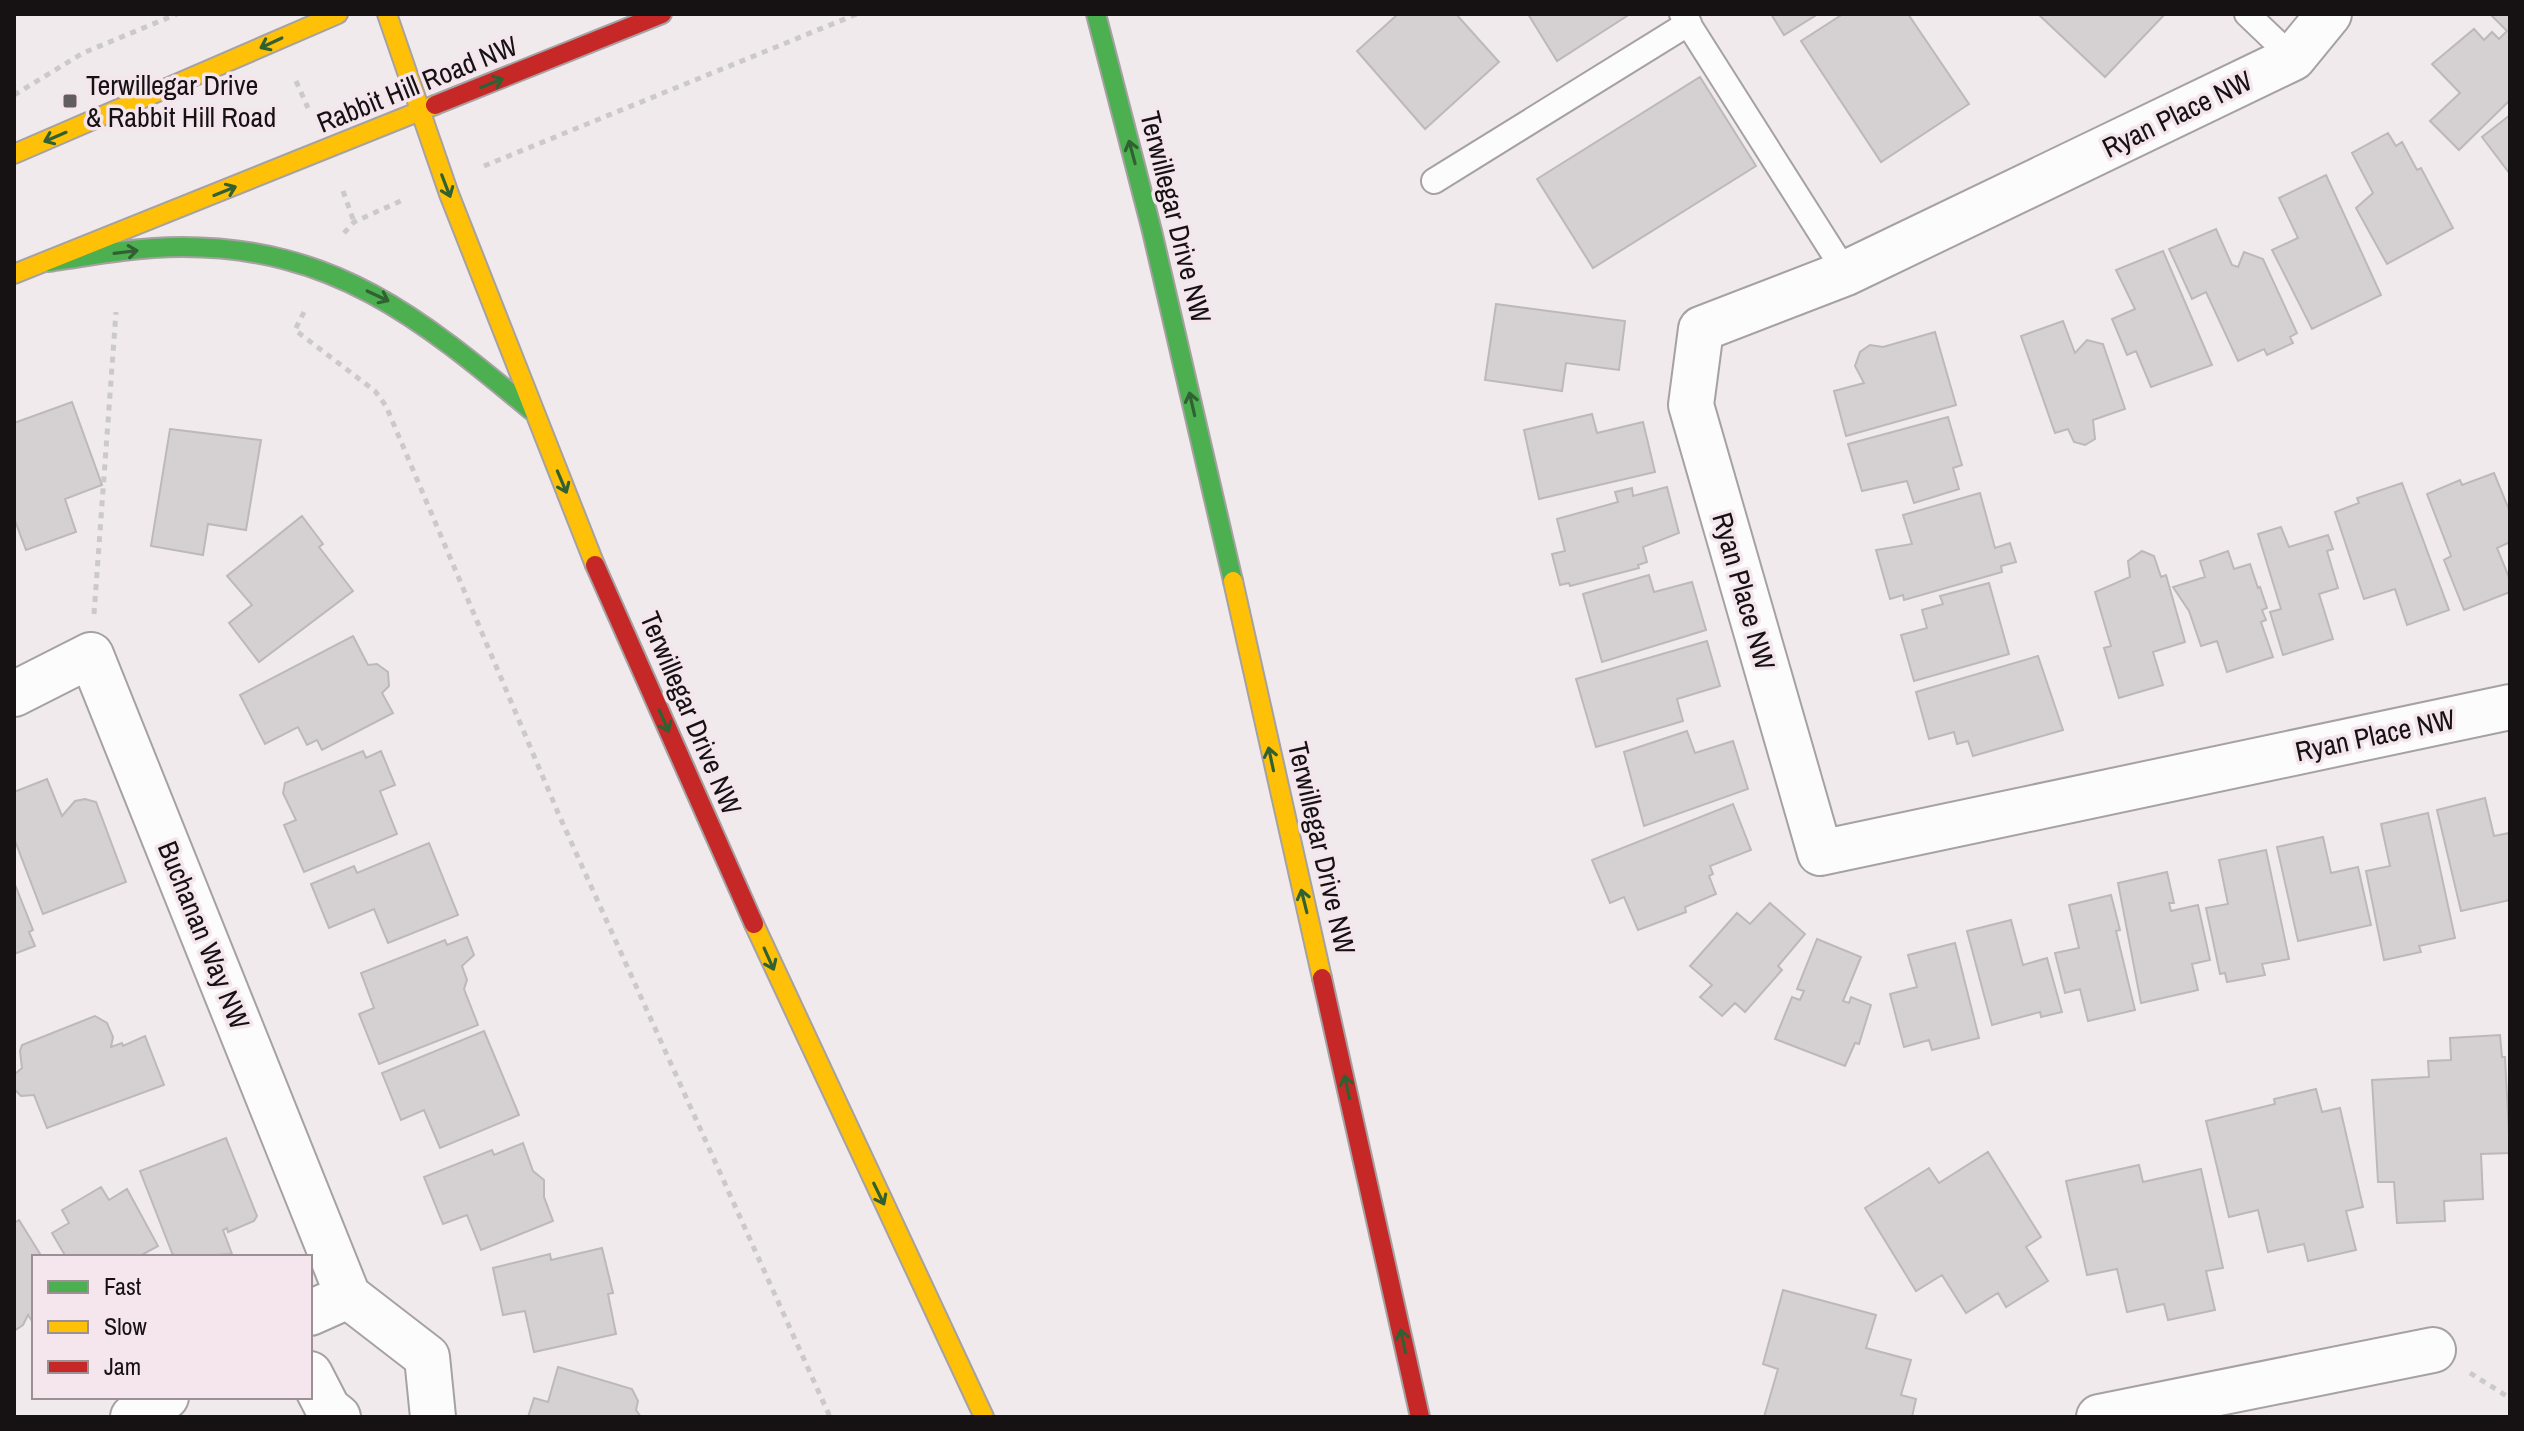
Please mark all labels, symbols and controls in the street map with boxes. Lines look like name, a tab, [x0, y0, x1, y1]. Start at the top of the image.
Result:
street label: Rabbit Hill Road NW	[311, 26, 523, 142]
one-way arrow	[259, 36, 283, 51]
street label: Ryan Place NW	[2096, 61, 2258, 167]
place label: Terwillegar Drive & Rabbit Hill Road	[86, 66, 276, 136]
one-way arrow	[479, 75, 504, 90]
marker: Terwillegar Drive & Rabbit Hill Road	[61, 92, 79, 110]
street label: Terwillegar Drive NW	[1131, 107, 1221, 327]
one-way arrow	[43, 131, 68, 146]
one-way arrow	[1123, 139, 1138, 165]
one-way arrow	[440, 173, 454, 198]
one-way arrow	[212, 183, 237, 198]
one-way arrow	[112, 244, 139, 259]
one-way arrow	[365, 289, 389, 304]
one-way arrow	[1184, 392, 1199, 418]
one-way arrow	[556, 469, 571, 494]
street label: Ryan Place NW	[1703, 508, 1785, 674]
street label: Terwillegar Drive NW	[631, 606, 751, 821]
street label: Ryan Place NW	[2292, 700, 2459, 770]
one-way arrow	[658, 708, 673, 733]
street label: Terwillegar Drive NW	[1279, 738, 1365, 958]
one-way arrow	[1263, 746, 1278, 772]
street label: Buchanan Way NW	[149, 835, 259, 1035]
one-way arrow	[1296, 889, 1311, 914]
one-way arrow	[762, 947, 777, 971]
one-way arrow	[1339, 1075, 1354, 1100]
one-way arrow	[872, 1182, 887, 1206]
legend	[32, 1255, 312, 1399]
text: Fast	[104, 1270, 142, 1302]
text: Slow	[104, 1310, 147, 1342]
one-way arrow	[1395, 1328, 1410, 1354]
text: Jam	[104, 1350, 141, 1382]

